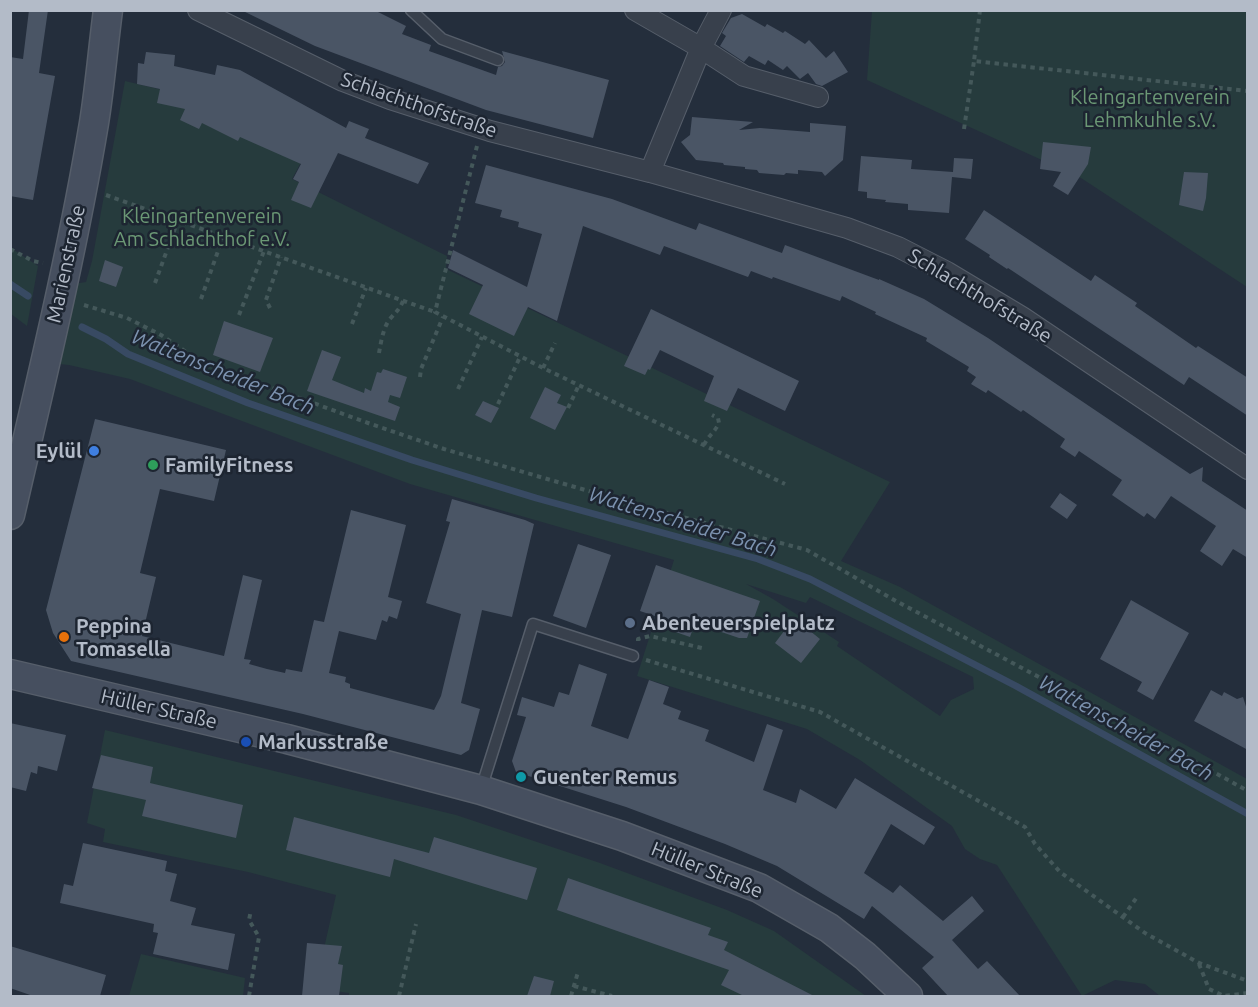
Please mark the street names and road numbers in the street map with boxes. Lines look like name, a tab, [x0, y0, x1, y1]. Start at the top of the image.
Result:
street label: Schlachthofstraße	[338, 67, 500, 143]
street label: Marienstraße	[42, 203, 90, 325]
street label: Schlachthofstraße	[904, 244, 1056, 348]
street label: Hüller Straße	[99, 684, 219, 734]
street label: Hüller Straße	[648, 837, 766, 903]

